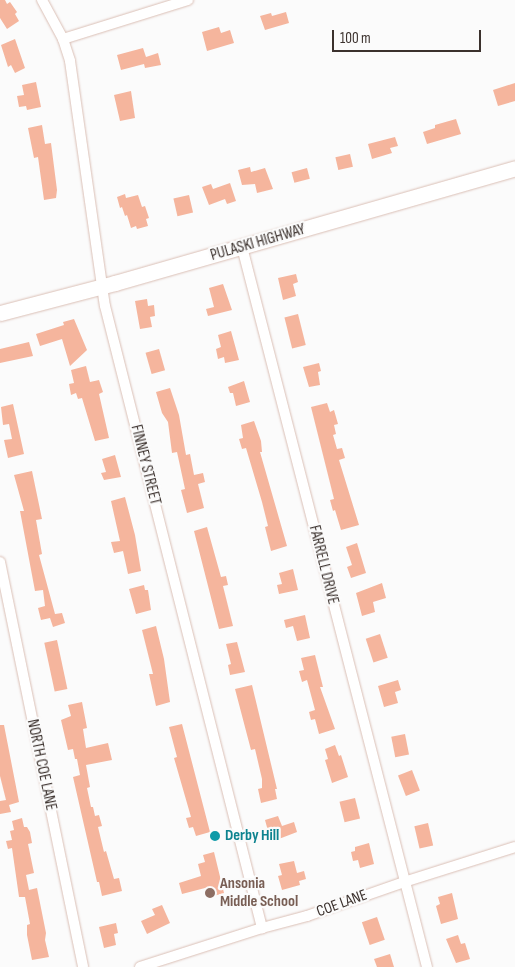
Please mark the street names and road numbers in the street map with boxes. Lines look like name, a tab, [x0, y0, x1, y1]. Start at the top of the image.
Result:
street label: PULASKI HIGHWAY	[208, 220, 308, 266]
street label: FINNEY STREET	[126, 423, 164, 507]
street label: FARRELL DRIVE	[304, 523, 342, 607]
street label: NORTH COE LANE	[22, 718, 60, 812]
street label: COE LANE	[314, 886, 370, 922]

